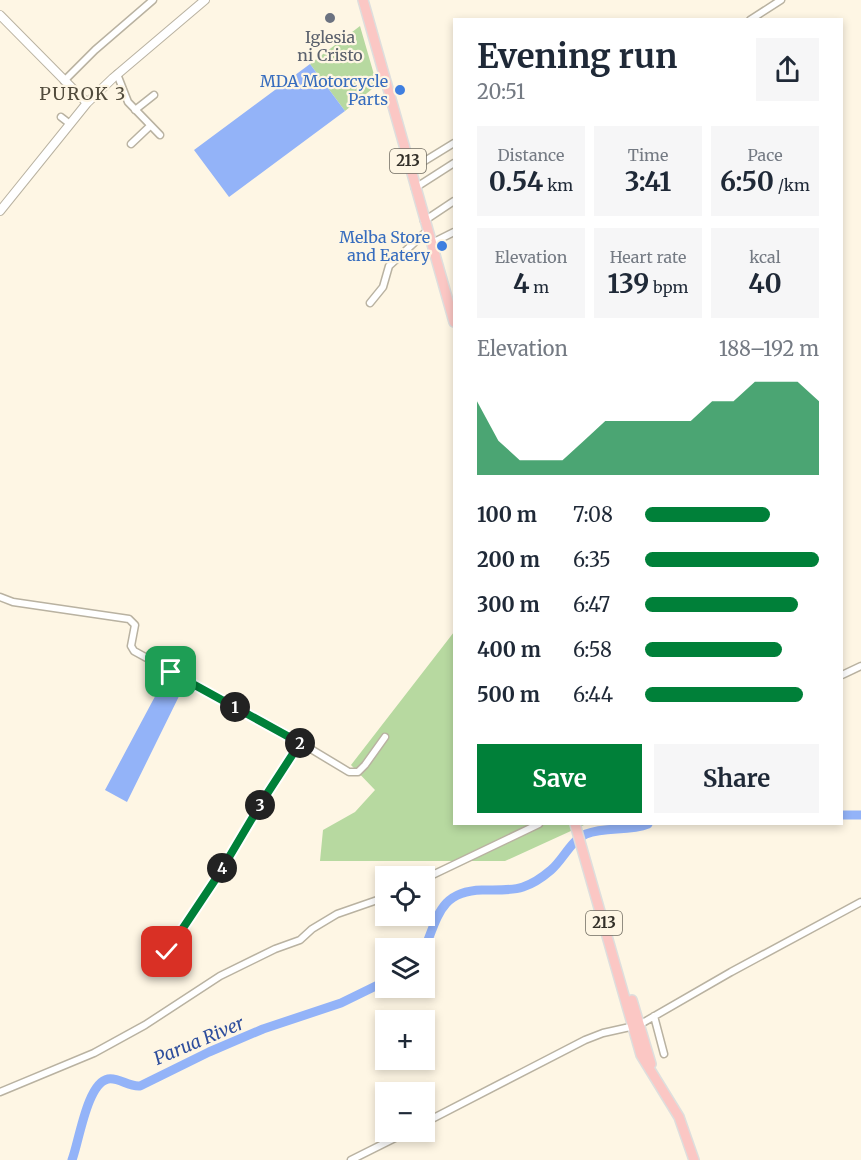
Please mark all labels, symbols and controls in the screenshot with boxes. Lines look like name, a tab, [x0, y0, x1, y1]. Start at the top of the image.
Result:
marker: Iglesia ni Cristo	[323, 11, 337, 25]
place label: Iglesia ni Cristo	[297, 27, 363, 65]
text: Evening run	[477, 36, 677, 77]
button: share	[756, 38, 819, 101]
place label: MDA Motorcycle Parts	[260, 71, 388, 109]
text: 20:51	[477, 79, 525, 104]
district label: PUROK 3	[39, 82, 127, 105]
marker: MDA Motorcycle Parts	[393, 83, 407, 97]
text: Distance	[498, 145, 564, 165]
text: Time	[628, 145, 668, 165]
text: Pace	[748, 145, 783, 165]
road number: 213	[390, 149, 426, 173]
text: 0.54	[489, 165, 543, 198]
text: 3:41	[625, 165, 671, 198]
text: 6:50	[720, 165, 774, 198]
text: km	[543, 175, 573, 195]
text: /km	[774, 175, 810, 195]
place label: Melba Store and Eatery	[339, 227, 431, 265]
marker: Melba Store and Eatery	[435, 239, 449, 253]
text: Elevation	[495, 247, 567, 267]
text: Heart rate	[610, 247, 686, 267]
text: kcal	[749, 247, 781, 267]
text: 4	[513, 267, 529, 300]
text: 139	[608, 267, 649, 300]
text: 40	[748, 267, 782, 300]
text: m	[529, 277, 549, 297]
text: bpm	[649, 277, 688, 297]
text: Elevation	[477, 336, 568, 361]
text: 188–192 m	[719, 336, 819, 361]
text: 100 m	[477, 502, 537, 527]
text: 7:08	[573, 502, 613, 527]
text: 200 m	[477, 547, 540, 572]
text: 6:35	[573, 547, 611, 572]
text: 300 m	[477, 592, 540, 617]
text: 6:47	[573, 592, 610, 617]
text: 400 m	[477, 637, 541, 662]
text: 6:58	[573, 637, 612, 662]
pin	[145, 646, 196, 697]
icon: arrive	[154, 655, 187, 688]
text: 500 m	[477, 682, 540, 707]
text: 6:44	[573, 682, 613, 707]
pin: 1	[220, 692, 250, 722]
text: 1	[231, 697, 239, 717]
pin: 2	[285, 728, 315, 758]
text: 2	[295, 733, 305, 753]
button: Save	[477, 744, 642, 813]
button: Share	[654, 744, 819, 813]
pin: 3	[245, 790, 275, 820]
text: 3	[255, 795, 265, 815]
pin: 4	[207, 853, 237, 883]
text: 4	[217, 858, 227, 878]
map controls	[375, 866, 435, 1142]
button: locate	[375, 866, 435, 926]
road number: 213	[586, 911, 622, 935]
pin	[141, 926, 192, 977]
icon: check	[150, 935, 183, 968]
button: layers	[375, 938, 435, 998]
button: +	[375, 1010, 435, 1070]
water label: Parua River	[150, 1011, 248, 1070]
button: −	[375, 1082, 435, 1142]

